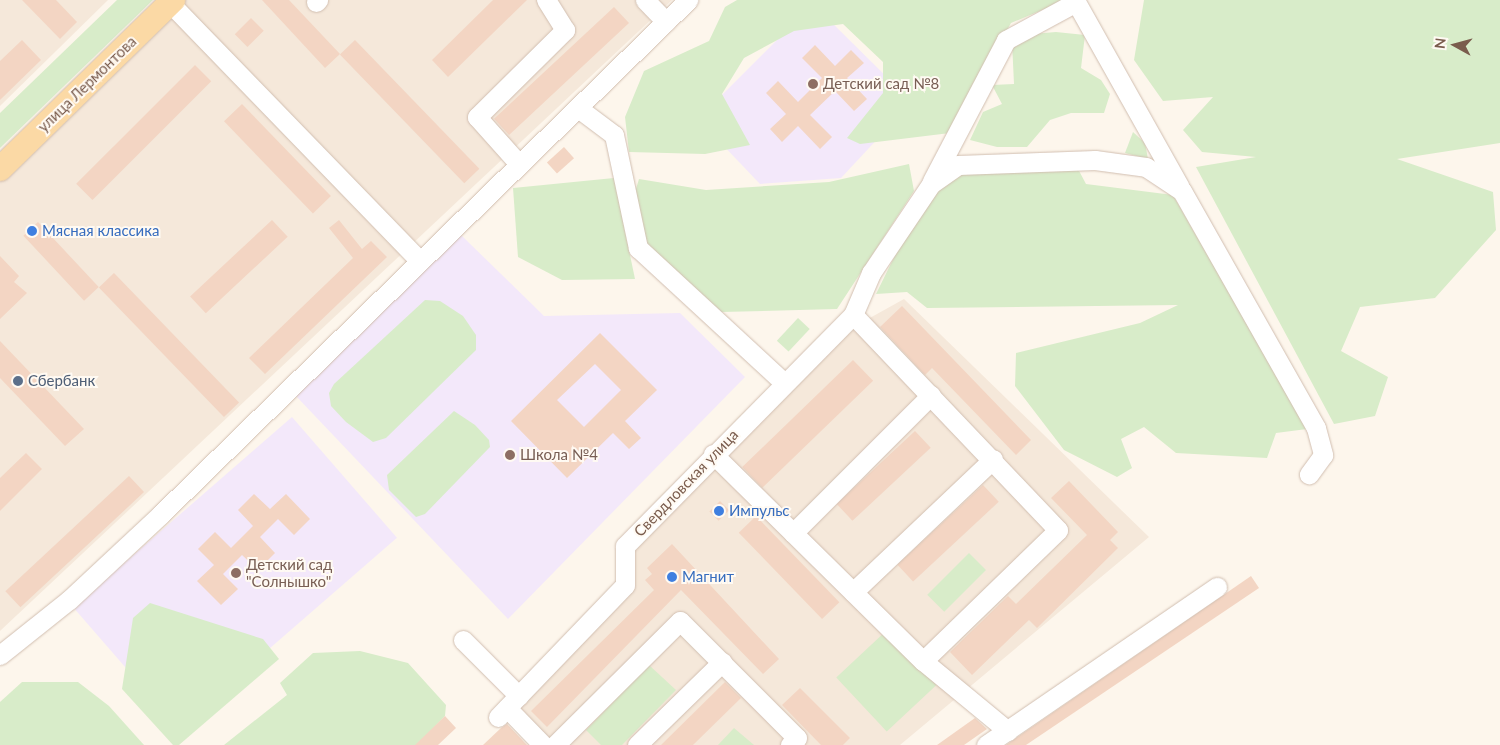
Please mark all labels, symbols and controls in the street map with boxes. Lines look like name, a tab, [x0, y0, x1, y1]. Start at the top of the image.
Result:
north arrow	[1430, 20, 1480, 70]
street label: улица Лермонтова	[34, 32, 140, 136]
text: N	[1431, 37, 1449, 50]
place label: Детский сад №8	[823, 75, 939, 93]
marker: Детский сад №8	[807, 78, 819, 90]
place label: Мясная классика	[42, 222, 159, 240]
marker: Мясная классика	[26, 225, 38, 237]
place label: Сбербанк	[28, 372, 95, 390]
marker: Сбербанк	[12, 375, 24, 387]
street label: Свердловская улица	[630, 426, 742, 540]
place label: Школа №4	[520, 446, 598, 464]
marker: Школа №4	[504, 449, 516, 461]
place label: Импульс	[729, 502, 790, 520]
marker: Импульс	[713, 505, 725, 517]
place label: Детский сад "Солнышко"	[246, 555, 332, 590]
marker: Детский сад "Солнышко"	[230, 567, 242, 579]
place label: Магнит	[682, 568, 734, 586]
marker: Магнит	[666, 571, 678, 583]

